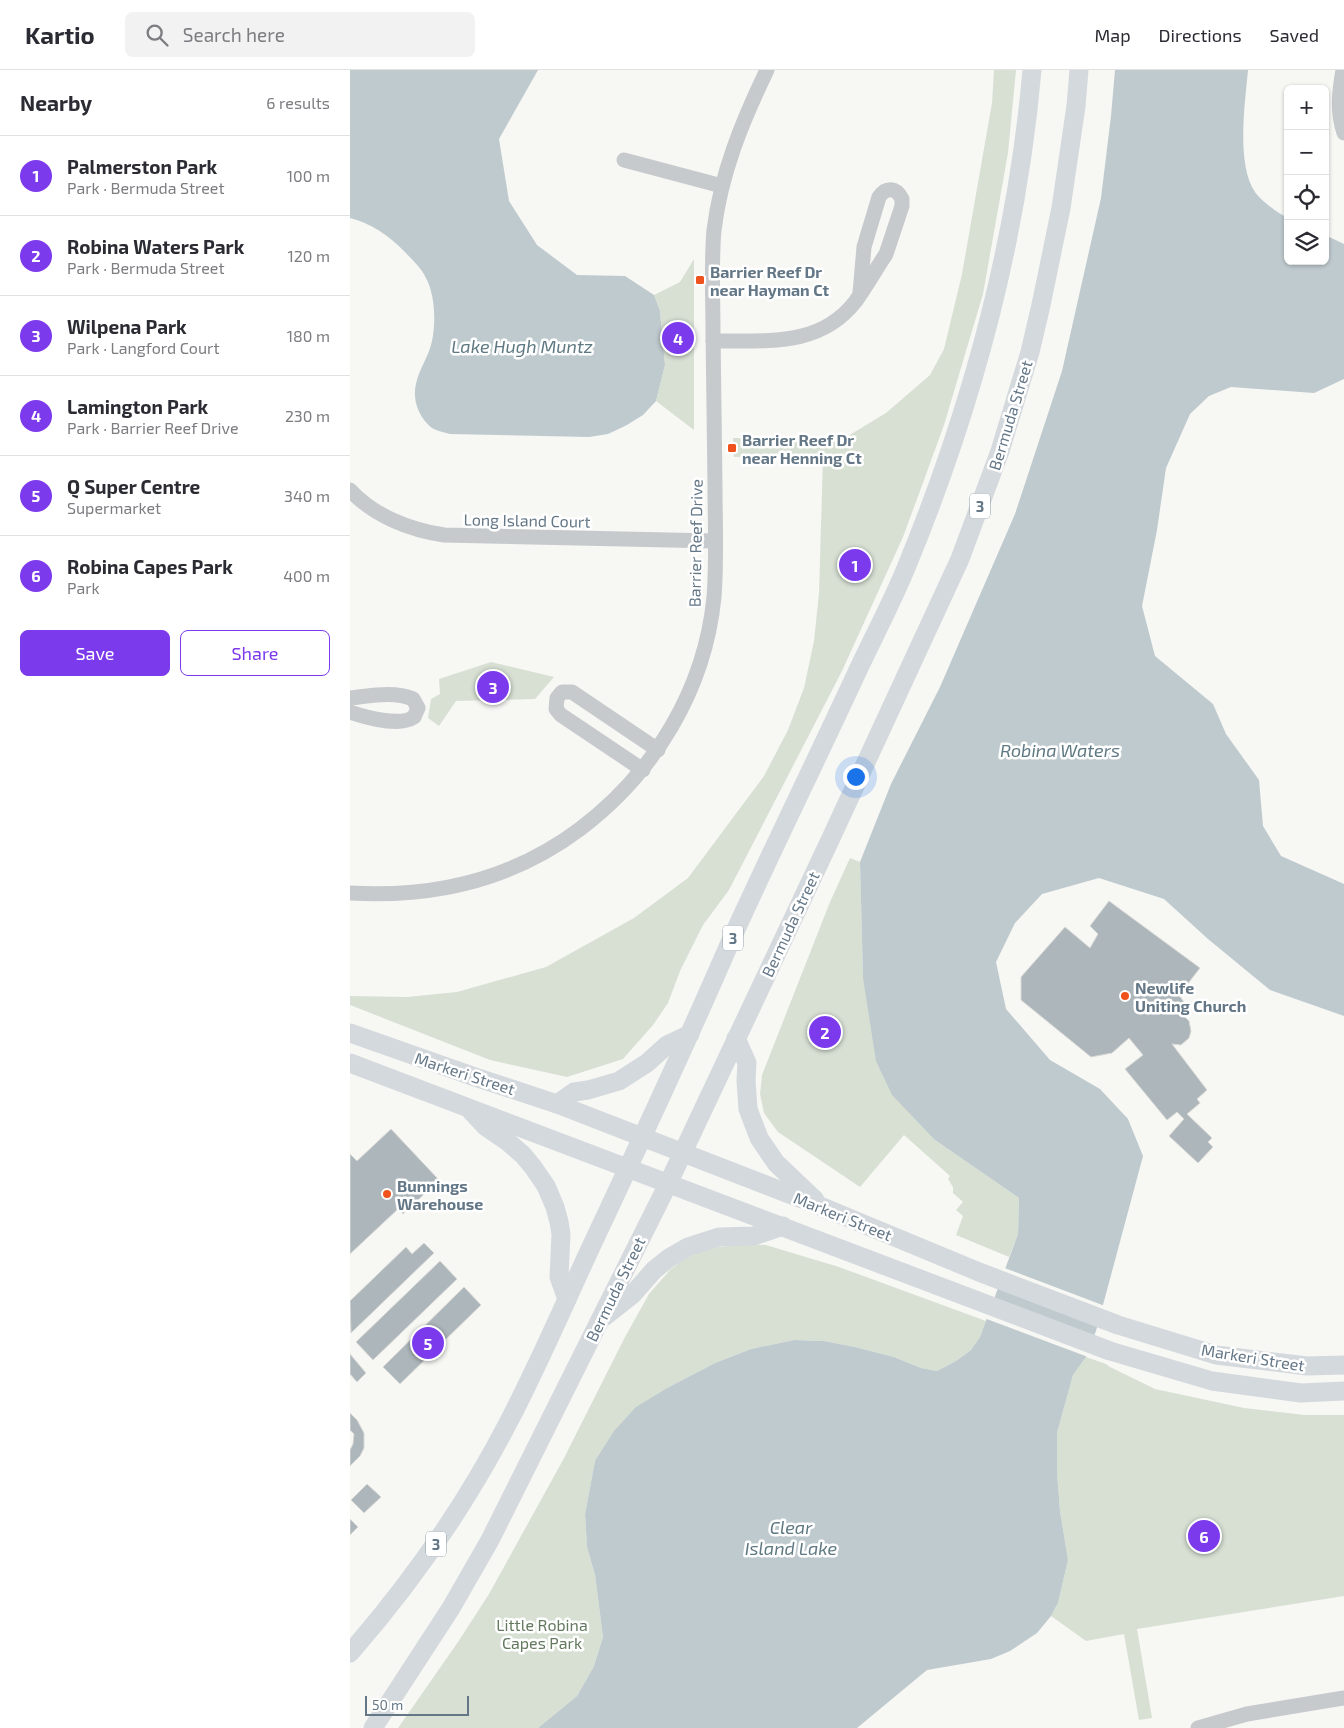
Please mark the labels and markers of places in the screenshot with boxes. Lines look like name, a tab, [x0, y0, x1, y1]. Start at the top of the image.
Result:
place label: Barrier Reef Dr near Hayman Ct	[710, 262, 830, 300]
marker: Barrier Reef Dr near Hayman Ct	[694, 274, 706, 286]
pin: 4	[662, 319, 694, 357]
place label: Barrier Reef Dr near Henning Ct	[742, 430, 862, 467]
marker: Barrier Reef Dr near Henning Ct	[726, 442, 738, 454]
pin: 1	[839, 546, 871, 584]
pin: 3	[477, 668, 509, 706]
place label: Newlife Uniting Church	[1135, 978, 1246, 1015]
marker: Newlife Uniting Church	[1119, 990, 1131, 1002]
pin: 2	[809, 1013, 841, 1051]
place label: Bunnings Warehouse	[397, 1176, 483, 1213]
marker: Bunnings Warehouse	[381, 1188, 393, 1200]
pin: 5	[412, 1324, 444, 1362]
pin: 6	[1188, 1517, 1220, 1555]

